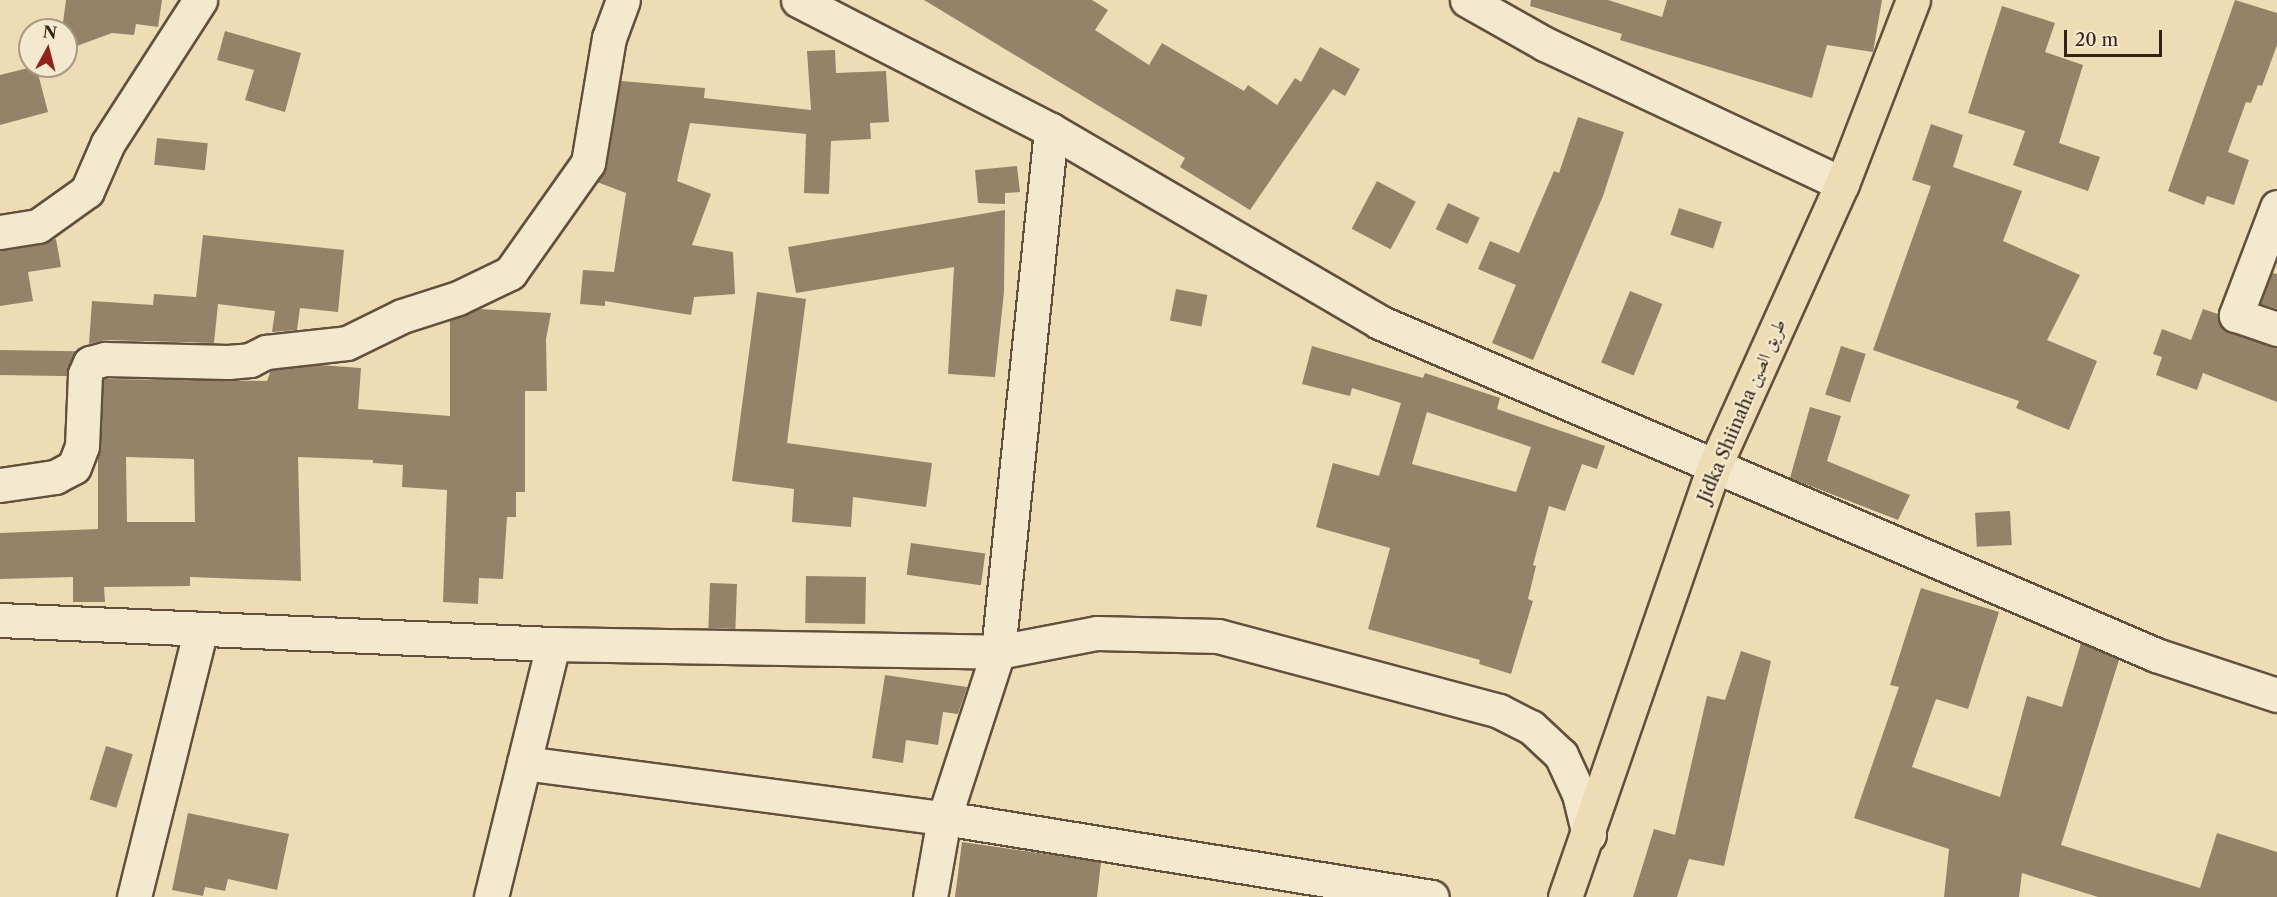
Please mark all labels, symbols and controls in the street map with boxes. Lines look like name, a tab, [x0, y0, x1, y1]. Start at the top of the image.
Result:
north arrow	[18, 18, 78, 78]
scale bar	[2067, 18, 2164, 56]
text: N	[42, 21, 58, 43]
text: 20 m	[2075, 29, 2118, 51]
street label: Jidka Shiinaha طريق الصين	[1693, 316, 1791, 506]

